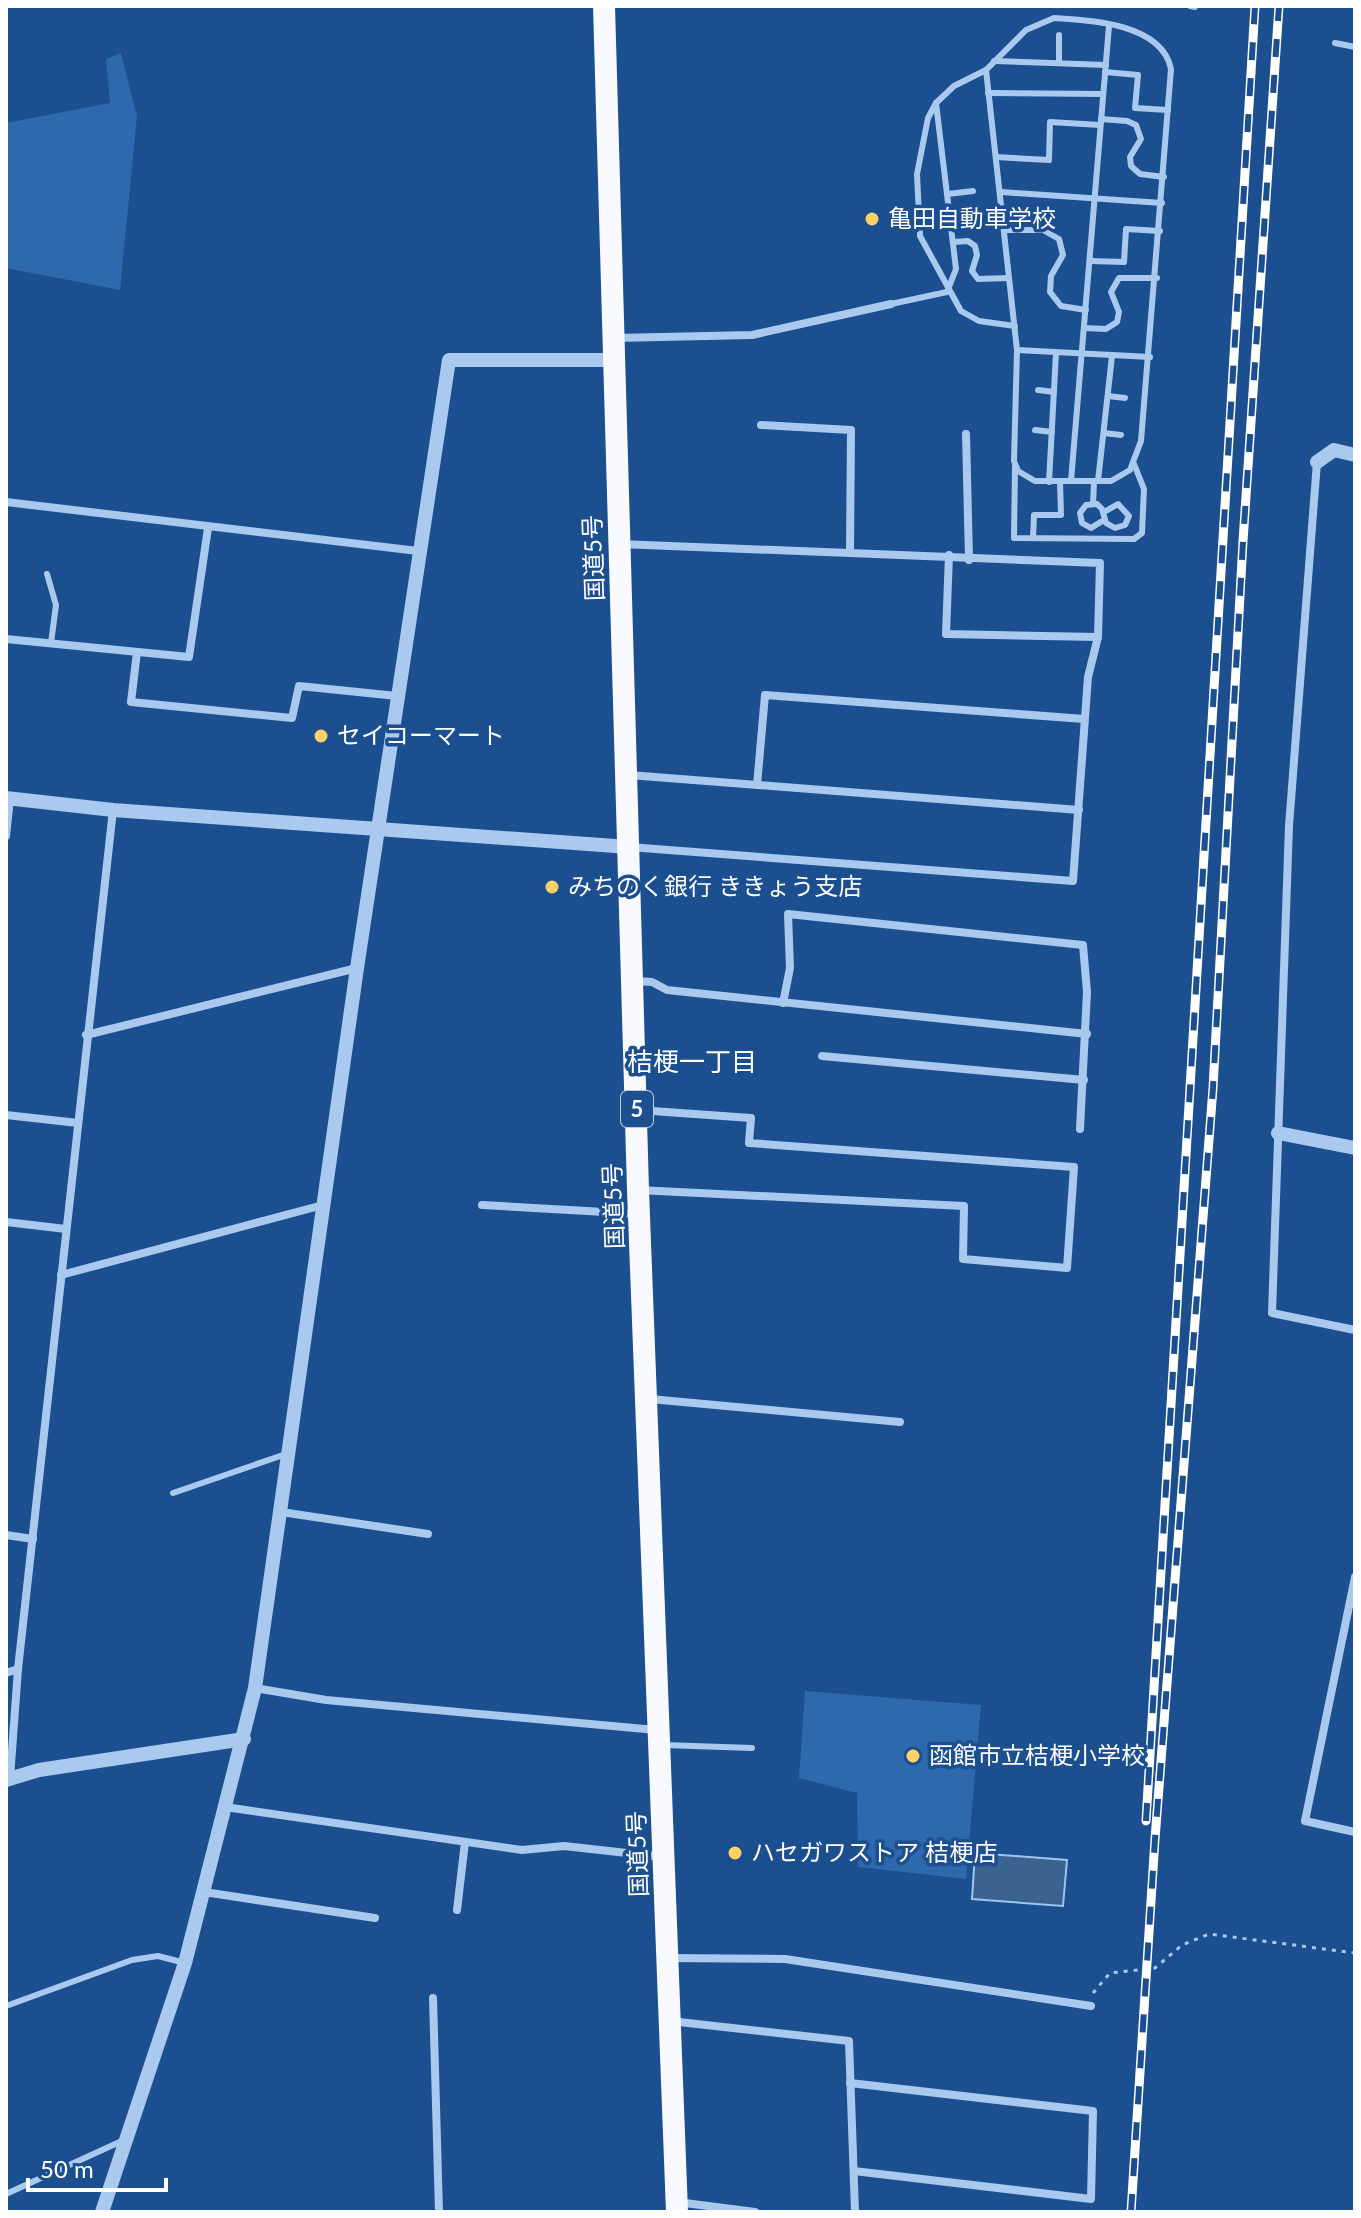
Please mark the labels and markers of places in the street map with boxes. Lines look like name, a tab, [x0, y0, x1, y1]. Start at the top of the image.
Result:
place label: 亀田自動車学校	[888, 203, 1056, 232]
marker: 亀田自動車学校	[863, 210, 881, 228]
place label: セイコーマート	[337, 720, 505, 749]
marker: セイコーマート	[312, 727, 330, 745]
place label: みちのく銀行 ききょう支店	[568, 871, 862, 900]
marker: みちのく銀行 ききょう支店	[543, 878, 561, 896]
place label: 函館市立桔梗小学校	[929, 1740, 1145, 1769]
marker: 函館市立桔梗小学校	[904, 1747, 922, 1765]
place label: ハセガワストア 桔梗店	[751, 1837, 997, 1866]
marker: ハセガワストア 桔梗店	[726, 1844, 744, 1862]

